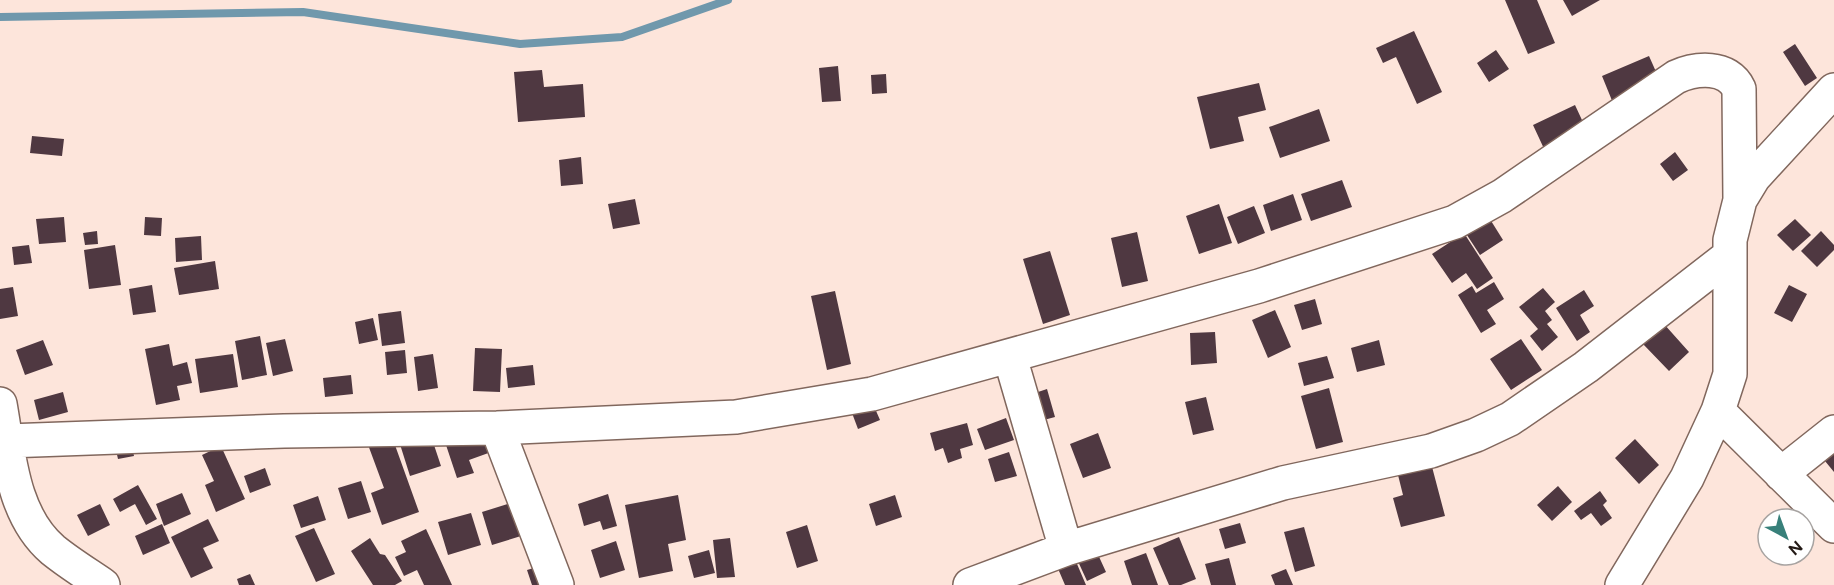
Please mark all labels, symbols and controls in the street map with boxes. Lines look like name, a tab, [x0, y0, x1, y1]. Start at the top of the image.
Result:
north arrow	[1756, 507, 1816, 567]
text: N	[1785, 537, 1806, 559]

